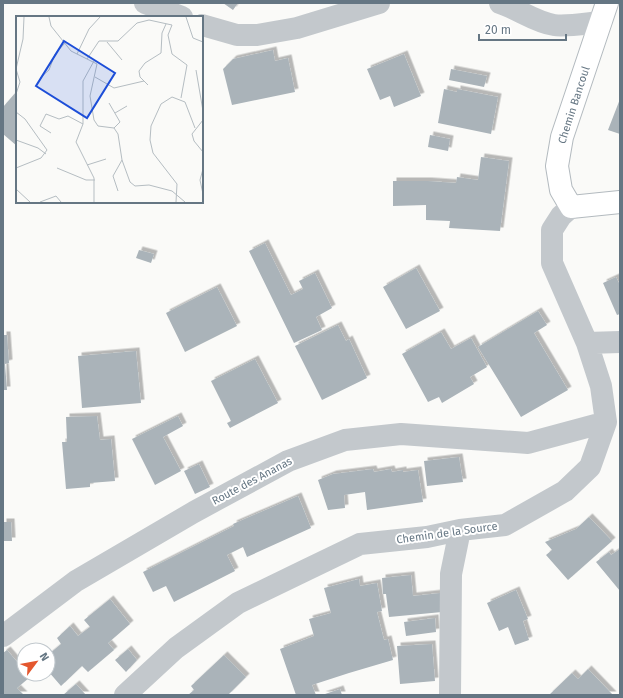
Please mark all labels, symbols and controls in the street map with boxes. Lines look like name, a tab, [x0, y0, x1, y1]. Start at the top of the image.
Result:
inset map	[16, 16, 203, 203]
scale bar	[479, 16, 566, 42]
text: 20 m	[485, 23, 511, 37]
street label: Chemin Bancoul	[555, 65, 593, 145]
street label: Route des Ananas	[210, 454, 294, 508]
street label: Chemin de la Source	[396, 519, 498, 547]
north arrow	[16, 642, 56, 682]
text: N	[37, 650, 52, 664]

